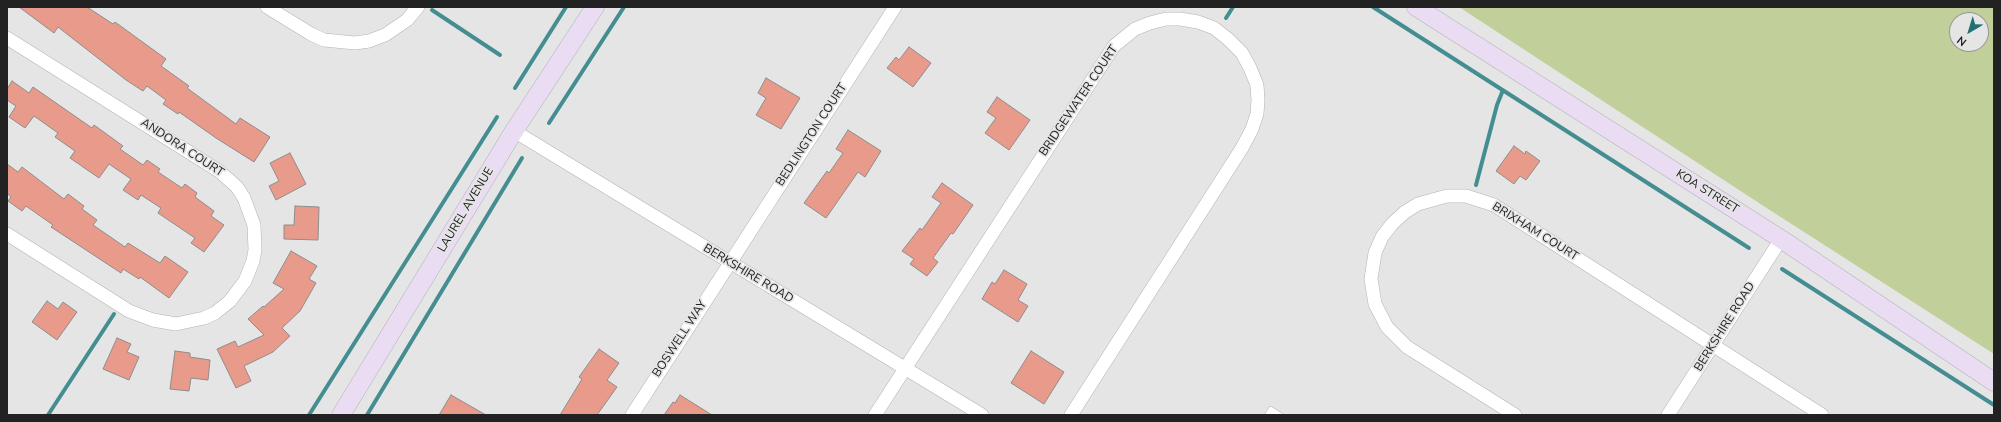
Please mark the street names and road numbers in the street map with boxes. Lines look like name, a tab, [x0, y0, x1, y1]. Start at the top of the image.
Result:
street label: BRIDGEWATER COURT	[1037, 43, 1121, 159]
street label: BEDLINGTON COURT	[773, 81, 851, 189]
street label: ANDORA COURT	[138, 116, 226, 180]
street label: LAUREL AVENUE	[435, 165, 497, 255]
street label: KOA STREET	[1673, 167, 1741, 217]
street label: BRIXHAM COURT	[1489, 200, 1581, 264]
street label: BERKSHIRE ROAD	[700, 241, 796, 307]
street label: BERKSHIRE ROAD	[1692, 280, 1758, 374]
street label: BOSWELL WAY	[650, 298, 710, 380]

